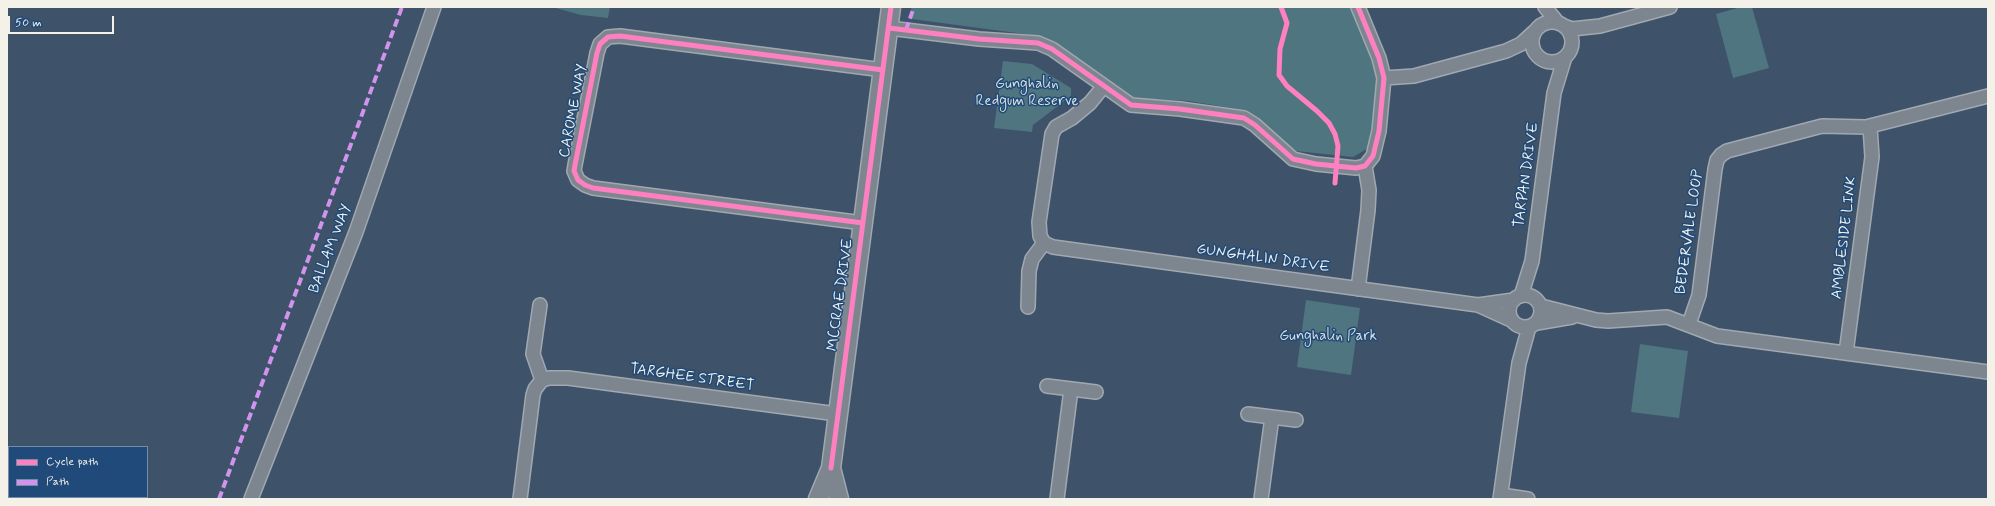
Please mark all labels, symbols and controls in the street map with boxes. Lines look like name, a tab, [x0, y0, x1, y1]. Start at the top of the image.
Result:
scale bar	[10, 8, 116, 34]
text: 50 m	[15, 15, 42, 31]
street label: CAROME WAY	[556, 63, 592, 159]
park label: Gunghalin Redgum Reserve	[976, 76, 1078, 111]
street label: TARPAN DRIVE	[1511, 121, 1543, 229]
street label: BEDERVALE LOOP	[1672, 168, 1708, 296]
street label: AMBLESIDE LINK	[1829, 176, 1861, 300]
street label: BALLAM WAY	[306, 202, 356, 296]
street label: MCCRAE DRIVE	[824, 238, 858, 352]
street label: GUNGHALIN DRIVE	[1195, 241, 1331, 277]
park label: Gunghalin Park	[1279, 328, 1377, 346]
street label: TARGHEE STREET	[629, 360, 755, 396]
legend	[8, 446, 148, 498]
text: Cycle path	[46, 454, 98, 470]
text: Path	[46, 474, 69, 490]

